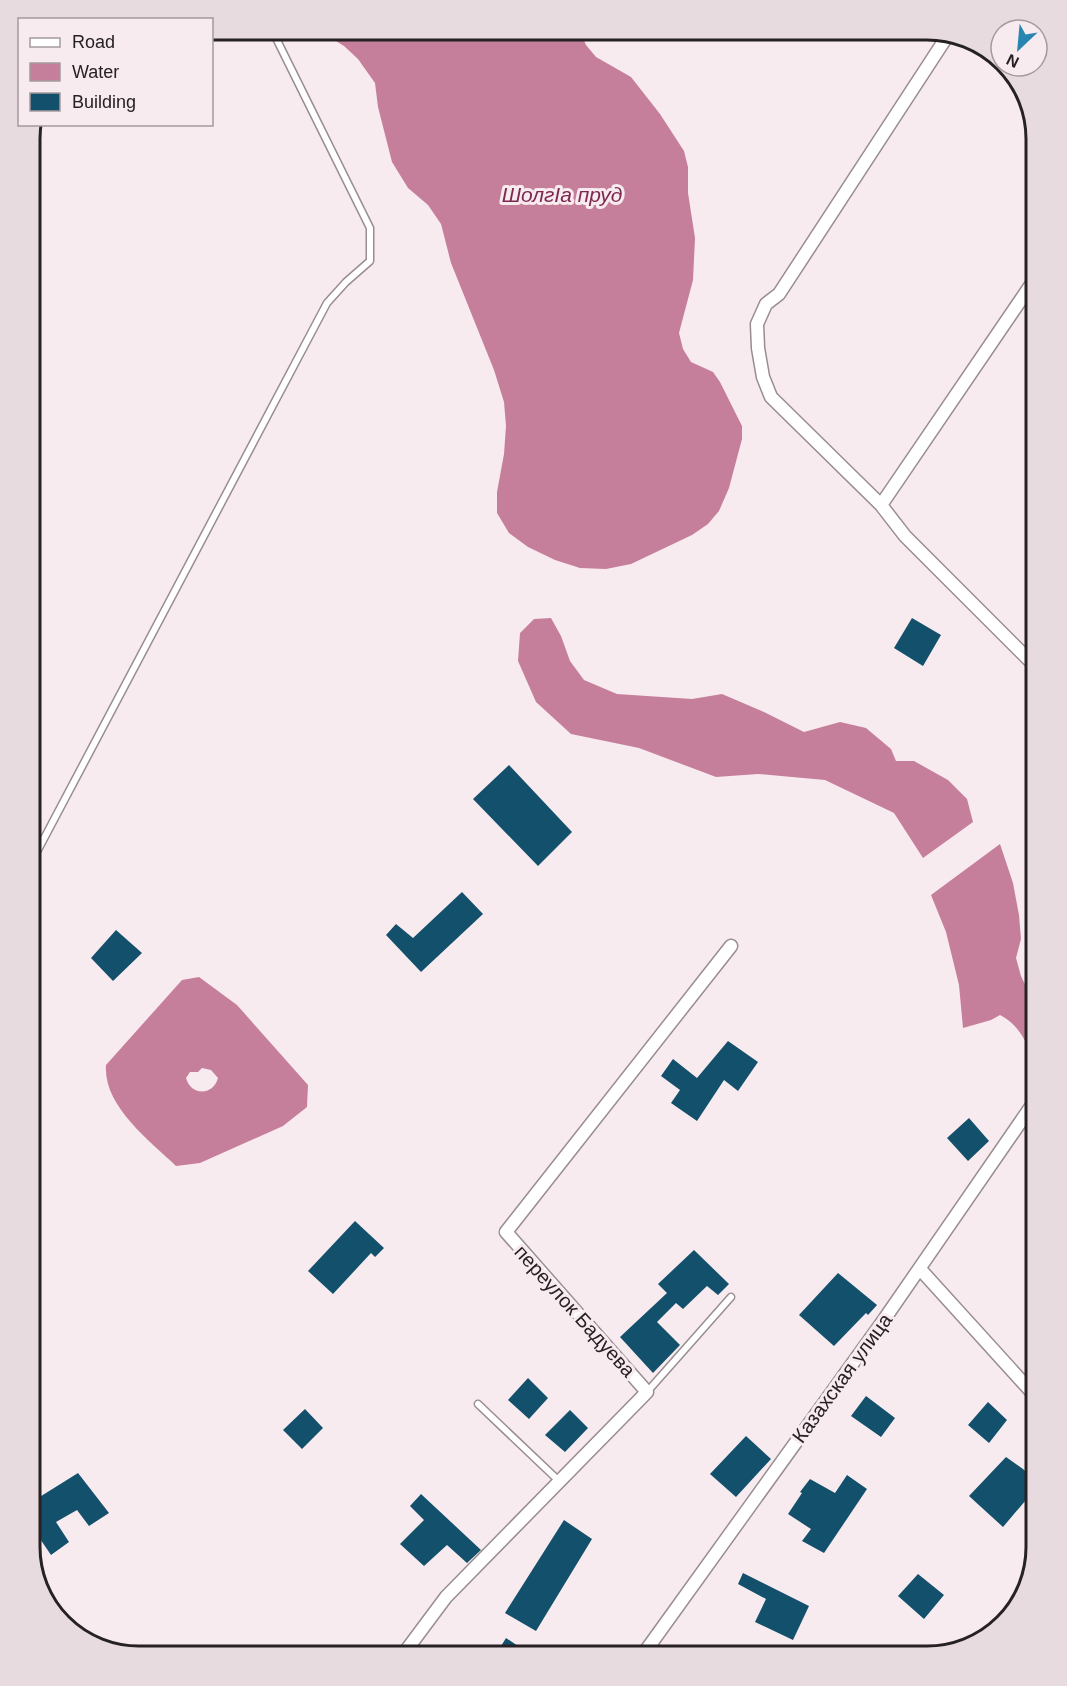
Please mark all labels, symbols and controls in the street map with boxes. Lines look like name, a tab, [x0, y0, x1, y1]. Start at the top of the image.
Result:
legend	[18, 18, 213, 126]
north arrow	[989, 18, 1049, 78]
text: Road	[72, 32, 115, 52]
text: N	[1004, 51, 1022, 71]
text: Water	[72, 62, 119, 82]
text: Building	[72, 92, 136, 112]
water label: ШолгIа пруд	[502, 183, 622, 206]
street label: переулок Бадуева	[510, 1241, 640, 1382]
street label: Казахская улица	[788, 1308, 897, 1447]

